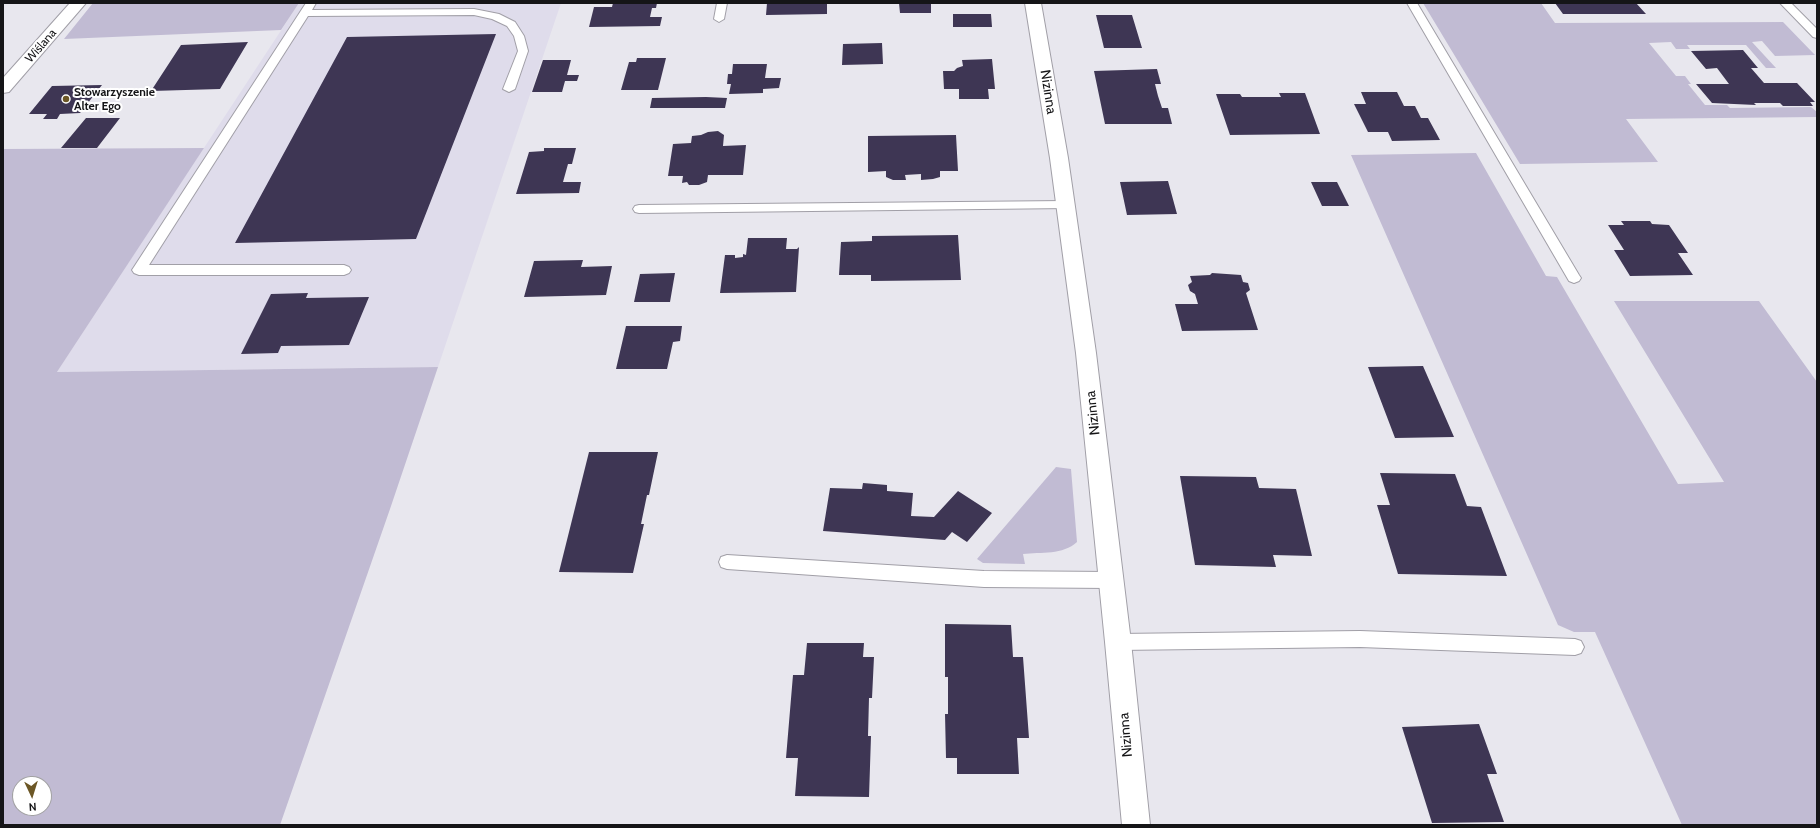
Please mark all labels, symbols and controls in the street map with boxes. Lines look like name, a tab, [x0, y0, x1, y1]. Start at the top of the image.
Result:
street label: Wiślana	[22, 26, 60, 66]
street label: Nizinna	[1036, 69, 1060, 115]
place label: Stowarzyszenie Alter Ego	[74, 85, 155, 113]
marker: Stowarzyszenie Alter Ego	[61, 94, 71, 104]
street label: Nizinna	[1082, 390, 1104, 436]
street label: Nizinna	[1116, 712, 1136, 758]
north arrow	[12, 776, 52, 816]
text: N	[28, 800, 37, 814]

